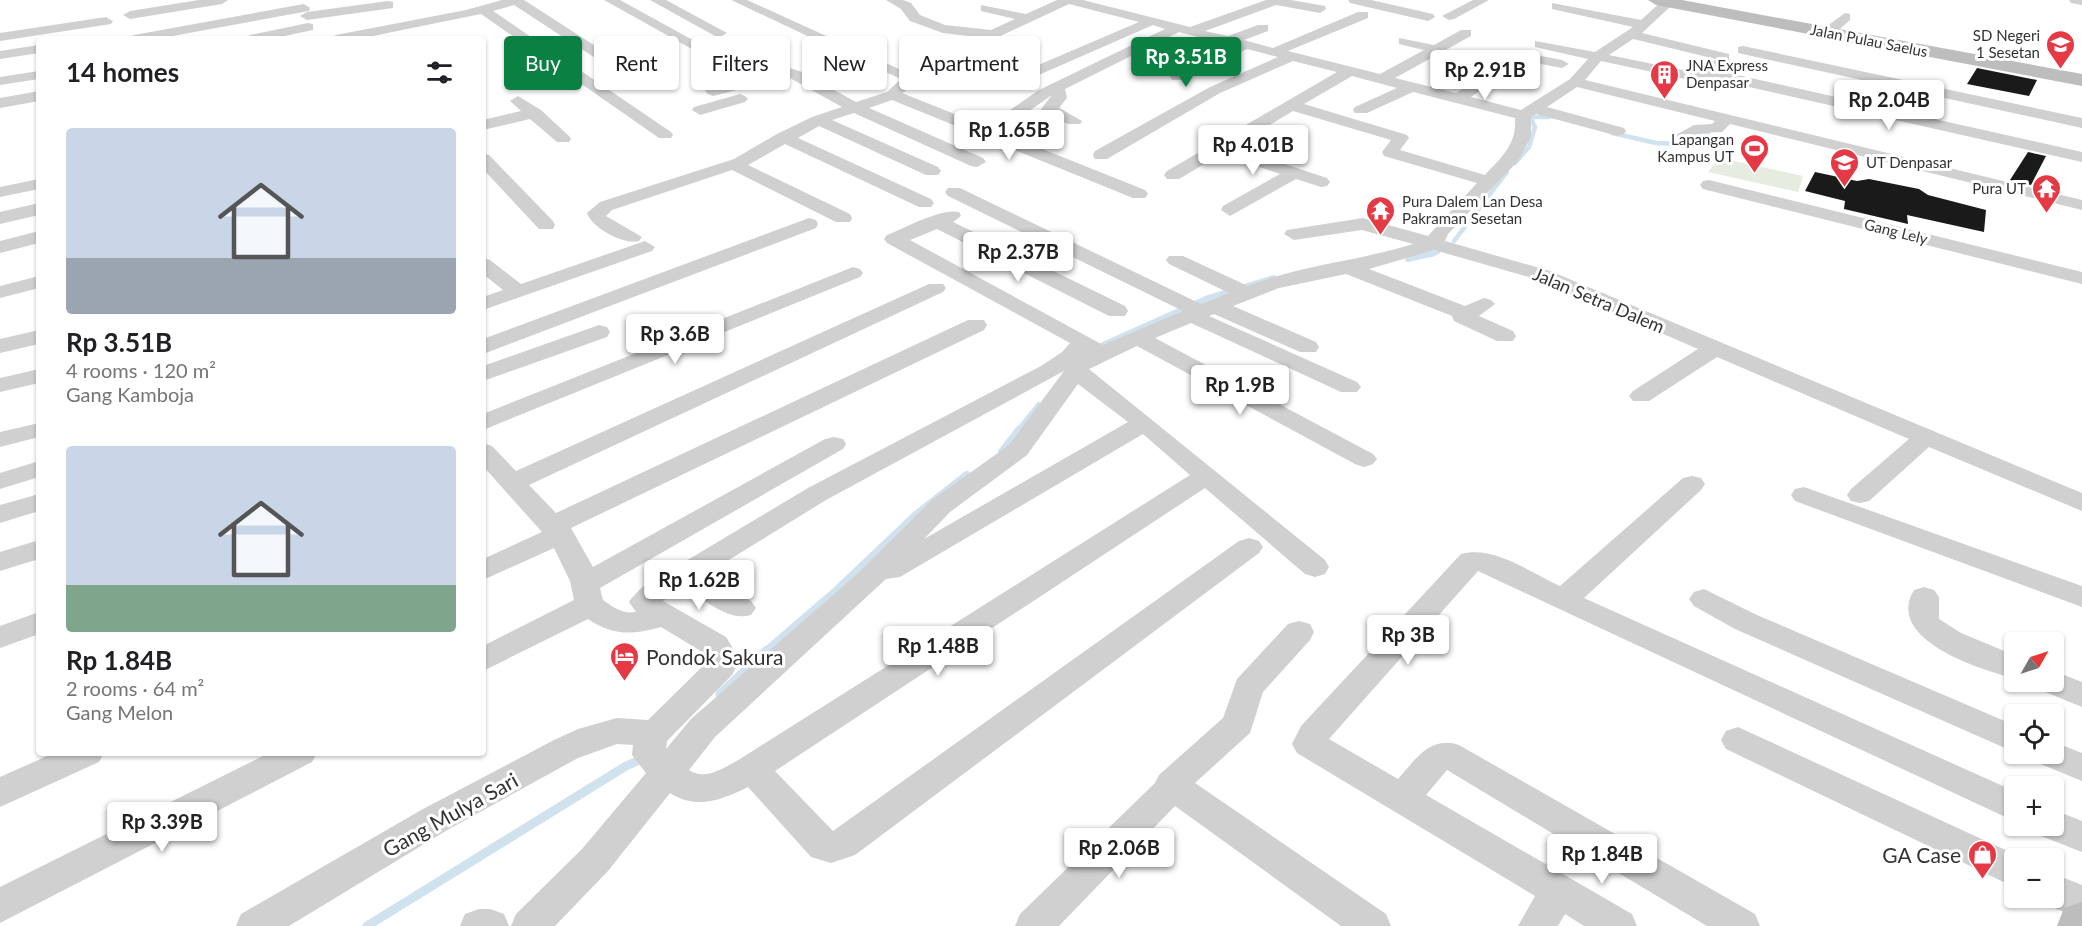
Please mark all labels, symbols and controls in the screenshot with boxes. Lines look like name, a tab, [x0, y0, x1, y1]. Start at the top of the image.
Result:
street label: Jalan Pulau Saelus	[1809, 20, 1929, 60]
place label: SD Negeri 1 Sesetan	[1973, 26, 2040, 61]
school or university icon: SD Negeri 1 Sesetan	[2045, 28, 2077, 70]
chip: Buy	[504, 36, 582, 90]
chip: Rent	[594, 36, 679, 90]
chip: Filters	[691, 36, 790, 90]
chip: New	[802, 36, 887, 90]
chip: Apartment	[899, 36, 1040, 90]
pin: Rp 3.51B	[1124, 37, 1248, 88]
text: Rp 3.51B	[1145, 44, 1227, 68]
pin: Rp 2.91B	[1423, 50, 1547, 101]
text: 14 homes	[66, 56, 179, 88]
icon: filters	[423, 56, 456, 89]
place label: JNA Express Denpasar	[1686, 56, 1768, 91]
text: Rp 2.91B	[1444, 57, 1526, 81]
building icon: JNA Express Denpasar	[1649, 58, 1681, 100]
pin: Rp 2.04B	[1827, 80, 1951, 131]
text: Rp 2.04B	[1848, 87, 1930, 111]
pin: Rp 1.65B	[947, 110, 1071, 161]
text: Rp 1.65B	[968, 117, 1050, 141]
pin: Rp 4.01B	[1191, 125, 1315, 176]
place label: Lapangan Kampus UT	[1657, 130, 1734, 165]
text: Rp 4.01B	[1212, 132, 1294, 156]
sports icon: Lapangan Kampus UT	[1739, 132, 1771, 174]
school or university icon: UT Denpasar	[1829, 146, 1861, 188]
place label: UT Denpasar	[1866, 153, 1953, 171]
icon: home	[207, 167, 315, 275]
temple icon: Pura UT	[2031, 172, 2063, 214]
place label: Pura UT	[1972, 179, 2026, 197]
place label: Pura Dalem Lan Desa Pakraman Sesetan	[1402, 192, 1543, 227]
temple icon: Pura Dalem Lan Desa Pakraman Sesetan	[1365, 194, 1397, 236]
street label: Gang Lely	[1862, 214, 1930, 248]
pin: Rp 2.37B	[956, 232, 1080, 283]
text: Rp 2.37B	[977, 239, 1059, 263]
street label: Jalan Setra Dalem	[1530, 262, 1668, 338]
pin: Rp 3.6B	[620, 314, 730, 365]
text: Rp 3.6B	[640, 321, 710, 345]
text: Rp 3.51B	[66, 326, 172, 358]
text: 4 rooms · 120 m²	[66, 358, 216, 382]
pin: Rp 1.9B	[1185, 365, 1295, 416]
text: Rp 1.9B	[1205, 372, 1275, 396]
text: Gang Kamboja	[66, 382, 194, 406]
icon: home	[207, 485, 315, 593]
pin: Rp 1.62B	[637, 560, 761, 611]
text: Rp 1.62B	[658, 567, 740, 591]
pin: Rp 3B	[1366, 615, 1450, 666]
text: Rp 3B	[1381, 622, 1435, 646]
pin: Rp 1.48B	[876, 626, 1000, 677]
north arrow	[2004, 632, 2064, 692]
map controls	[2004, 632, 2064, 908]
text: Rp 1.48B	[897, 633, 979, 657]
hotel icon: Pondok Sakura	[609, 640, 641, 682]
text: Rp 1.84B	[66, 644, 172, 676]
place label: Pondok Sakura	[646, 644, 783, 669]
text: 2 rooms · 64 m²	[66, 676, 204, 700]
text: Gang Melon	[66, 700, 173, 724]
button: locate	[2004, 704, 2064, 764]
street label: Gang Mulya Sari	[378, 767, 522, 861]
button: +	[2004, 776, 2064, 836]
pin: Rp 3.39B	[100, 802, 224, 853]
text: Rp 3.39B	[121, 809, 203, 833]
pin: Rp 2.06B	[1057, 828, 1181, 879]
pin: Rp 1.84B	[1540, 834, 1664, 885]
text: Rp 2.06B	[1078, 835, 1160, 859]
shop icon: GA Case	[1966, 838, 1998, 880]
text: Rp 1.84B	[1561, 841, 1643, 865]
place label: GA Case	[1882, 842, 1961, 867]
button: −	[2004, 848, 2064, 908]

